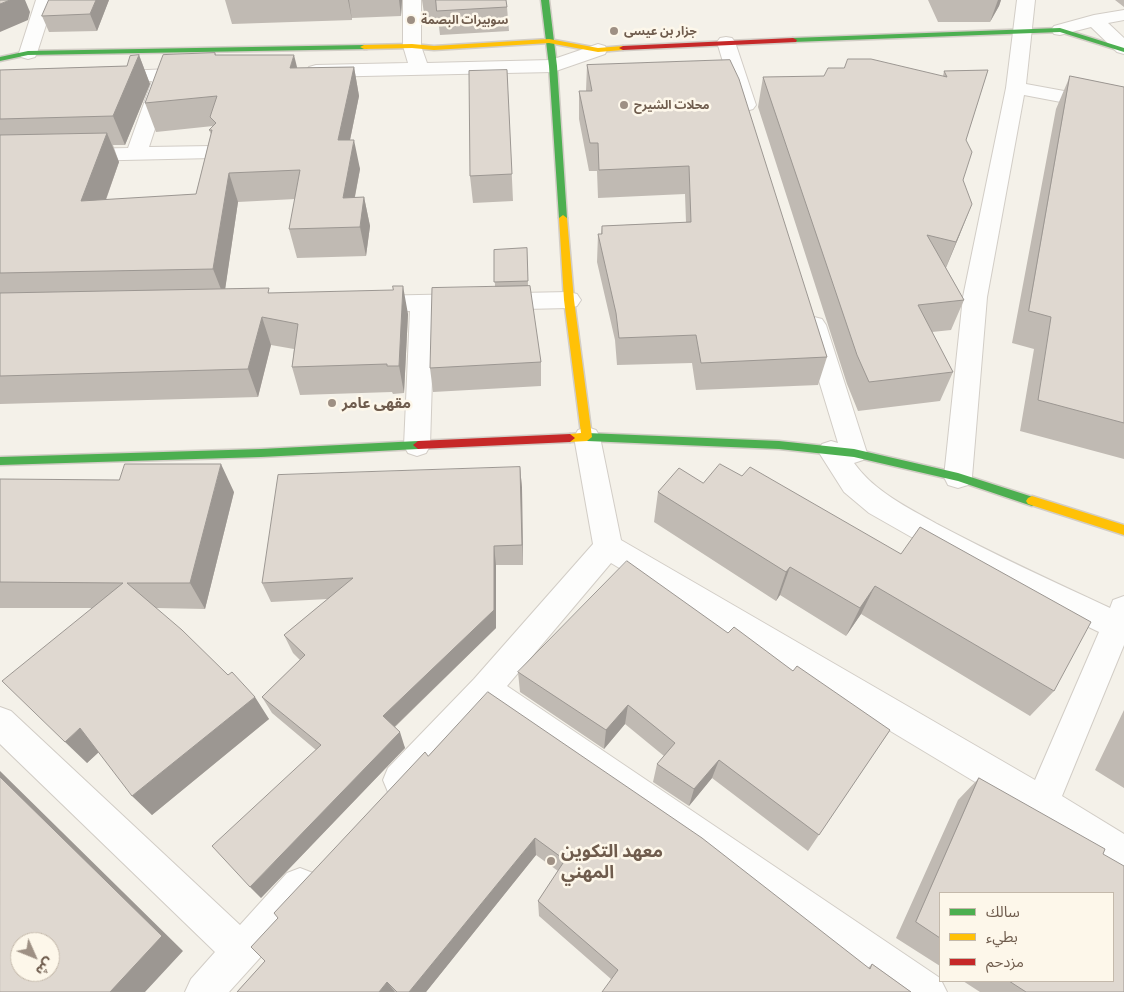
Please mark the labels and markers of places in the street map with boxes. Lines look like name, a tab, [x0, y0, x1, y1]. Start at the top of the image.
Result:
place label: سوبيرات البصمة	[421, 13, 508, 27]
marker: سوبيرات البصمة	[405, 14, 417, 26]
place label: جزار بن عيسى	[624, 24, 697, 38]
marker: جزار بن عيسى	[608, 25, 620, 37]
place label: محلات الشيرح	[634, 98, 710, 112]
marker: محلات الشيرح	[618, 99, 630, 111]
place label: مقهى عامر	[342, 394, 411, 412]
marker: مقهى عامر	[326, 397, 338, 409]
place label: معهد التكوين المهني	[561, 840, 663, 882]
marker: معهد التكوين المهني	[545, 855, 557, 867]

